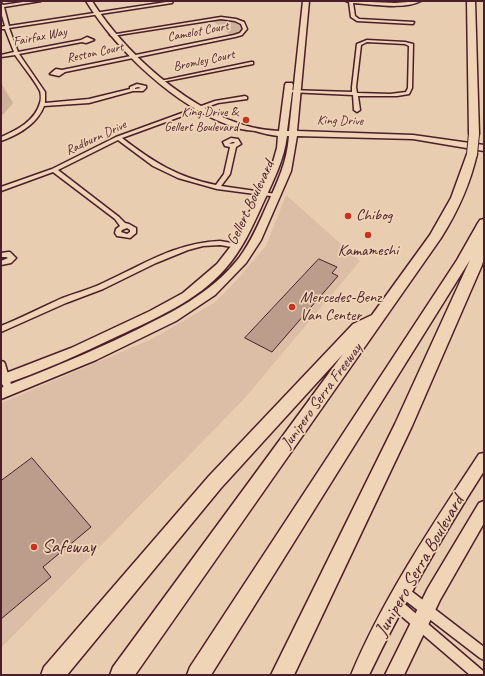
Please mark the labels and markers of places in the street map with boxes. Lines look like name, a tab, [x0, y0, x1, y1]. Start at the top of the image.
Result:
place label: King Drive & Gellert Boulevard	[164, 105, 238, 136]
marker: King Drive & Gellert Boulevard	[241, 115, 251, 125]
place label: Chibog	[356, 206, 392, 226]
marker: Chibog	[343, 211, 353, 221]
marker: Kamameshi	[363, 230, 373, 240]
place label: Kamameshi	[338, 241, 398, 261]
place label: Mercedes-Benz Van Center	[300, 288, 381, 326]
marker: Mercedes-Benz Van Center	[287, 302, 297, 312]
place label: Safeway	[42, 536, 95, 558]
marker: Safeway	[29, 542, 39, 552]

